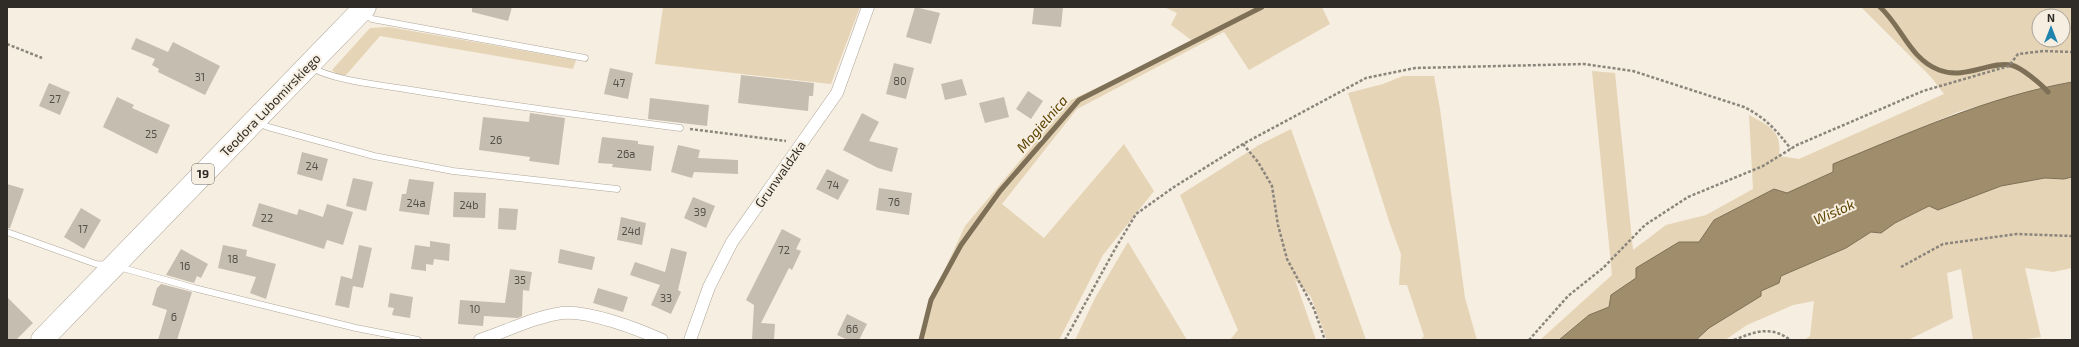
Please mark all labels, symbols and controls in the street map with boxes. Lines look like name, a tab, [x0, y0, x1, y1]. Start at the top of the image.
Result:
north arrow	[2031, 8, 2071, 48]
text: N	[2047, 11, 2055, 24]
street label: Teodora Lubomirskiego	[217, 50, 323, 160]
house number: 31	[195, 70, 205, 83]
house number: 80	[893, 74, 907, 87]
house number: 47	[613, 76, 626, 89]
house number: 27	[49, 92, 61, 105]
water label: Mogielnica	[1012, 92, 1071, 155]
house number: 25	[145, 127, 157, 140]
house number: 26	[490, 133, 502, 146]
street label: Grunwaldzka	[751, 138, 809, 210]
house number: 26a	[617, 147, 635, 160]
house number: 24	[306, 159, 319, 172]
road number: 19	[192, 164, 214, 184]
house number: 74	[827, 178, 839, 191]
house number: 76	[888, 195, 900, 208]
water label: Wisłok	[1811, 195, 1857, 228]
house number: 24a	[407, 196, 426, 209]
house number: 24b	[459, 198, 479, 211]
house number: 39	[694, 205, 706, 218]
house number: 22	[261, 211, 273, 224]
house number: 17	[78, 222, 88, 235]
house number: 24d	[621, 224, 641, 237]
house number: 72	[778, 243, 790, 256]
house number: 18	[227, 252, 239, 265]
house number: 16	[180, 259, 190, 272]
house number: 35	[514, 273, 526, 286]
house number: 33	[660, 291, 672, 304]
house number: 10	[469, 302, 481, 315]
house number: 6	[171, 310, 177, 323]
house number: 66	[846, 322, 858, 335]

